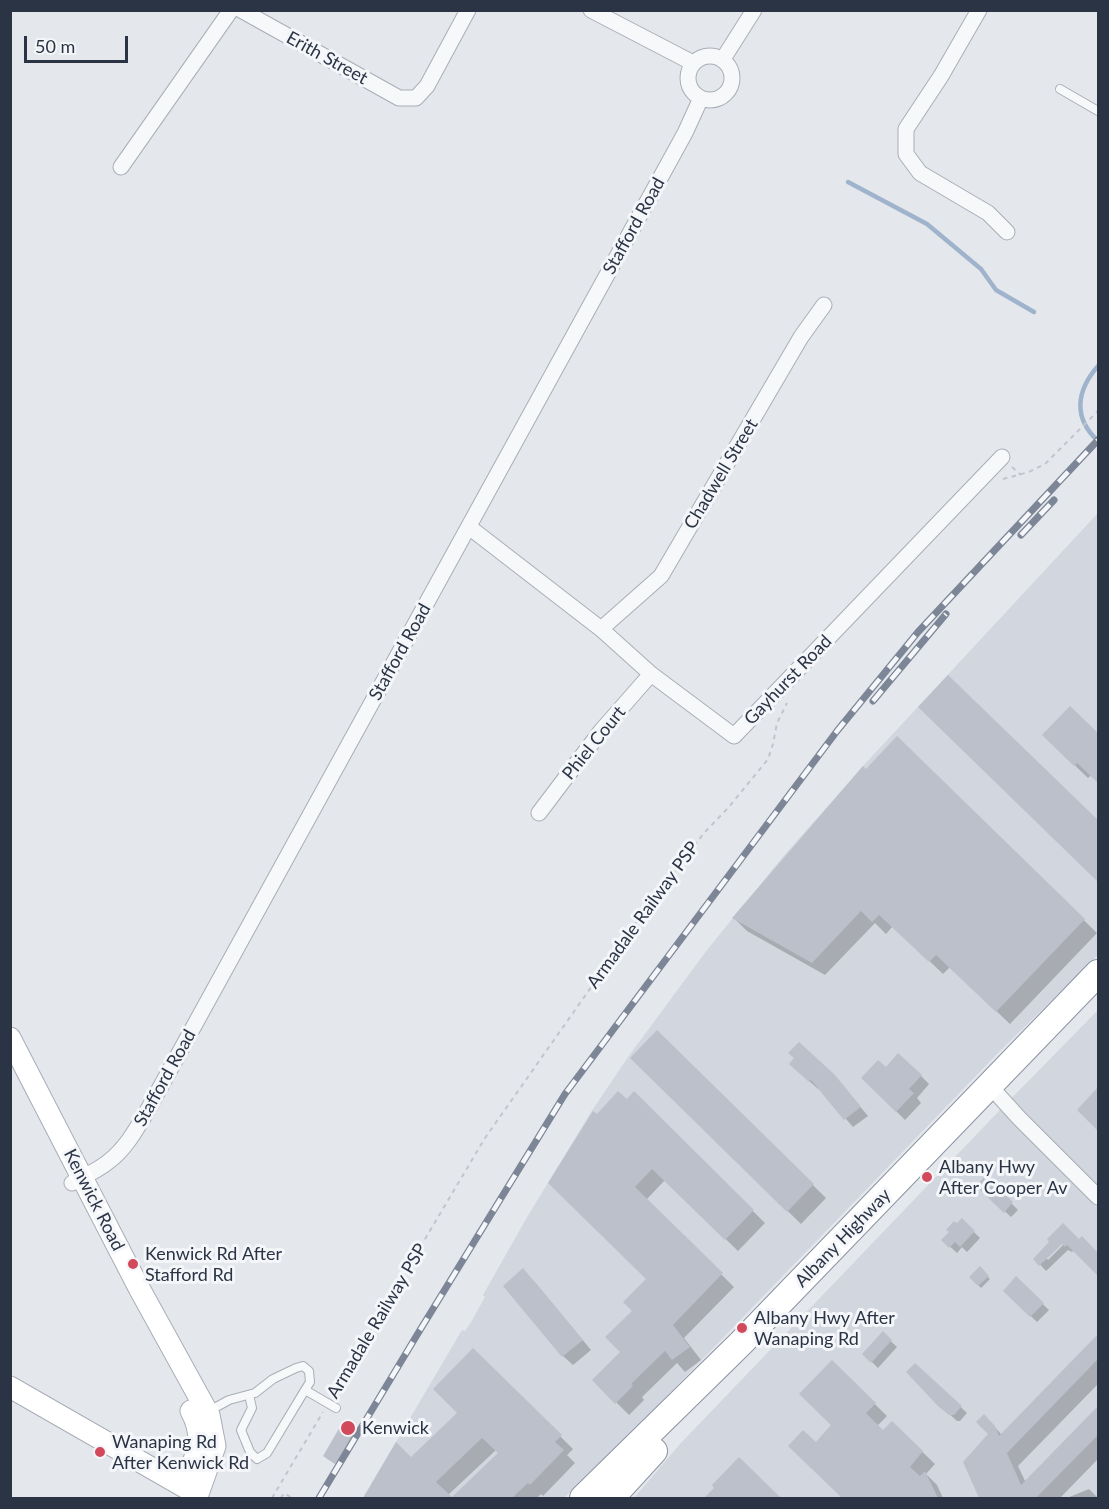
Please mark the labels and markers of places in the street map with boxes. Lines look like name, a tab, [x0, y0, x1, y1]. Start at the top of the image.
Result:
place label: Albany Hwy After Cooper Av	[939, 1156, 1067, 1198]
marker: Albany Hwy After Cooper Av	[920, 1170, 934, 1184]
place label: Kenwick Rd After Stafford Rd	[145, 1243, 282, 1286]
marker: Kenwick Rd After Stafford Rd	[126, 1257, 140, 1271]
place label: Albany Hwy After Wanaping Rd	[754, 1307, 895, 1350]
marker: Albany Hwy After Wanaping Rd	[735, 1321, 749, 1335]
place label: Kenwick	[362, 1417, 429, 1439]
marker: Kenwick	[339, 1419, 357, 1437]
place label: Wanaping Rd After Kenwick Rd	[112, 1431, 249, 1474]
marker: Wanaping Rd After Kenwick Rd	[93, 1445, 107, 1459]

